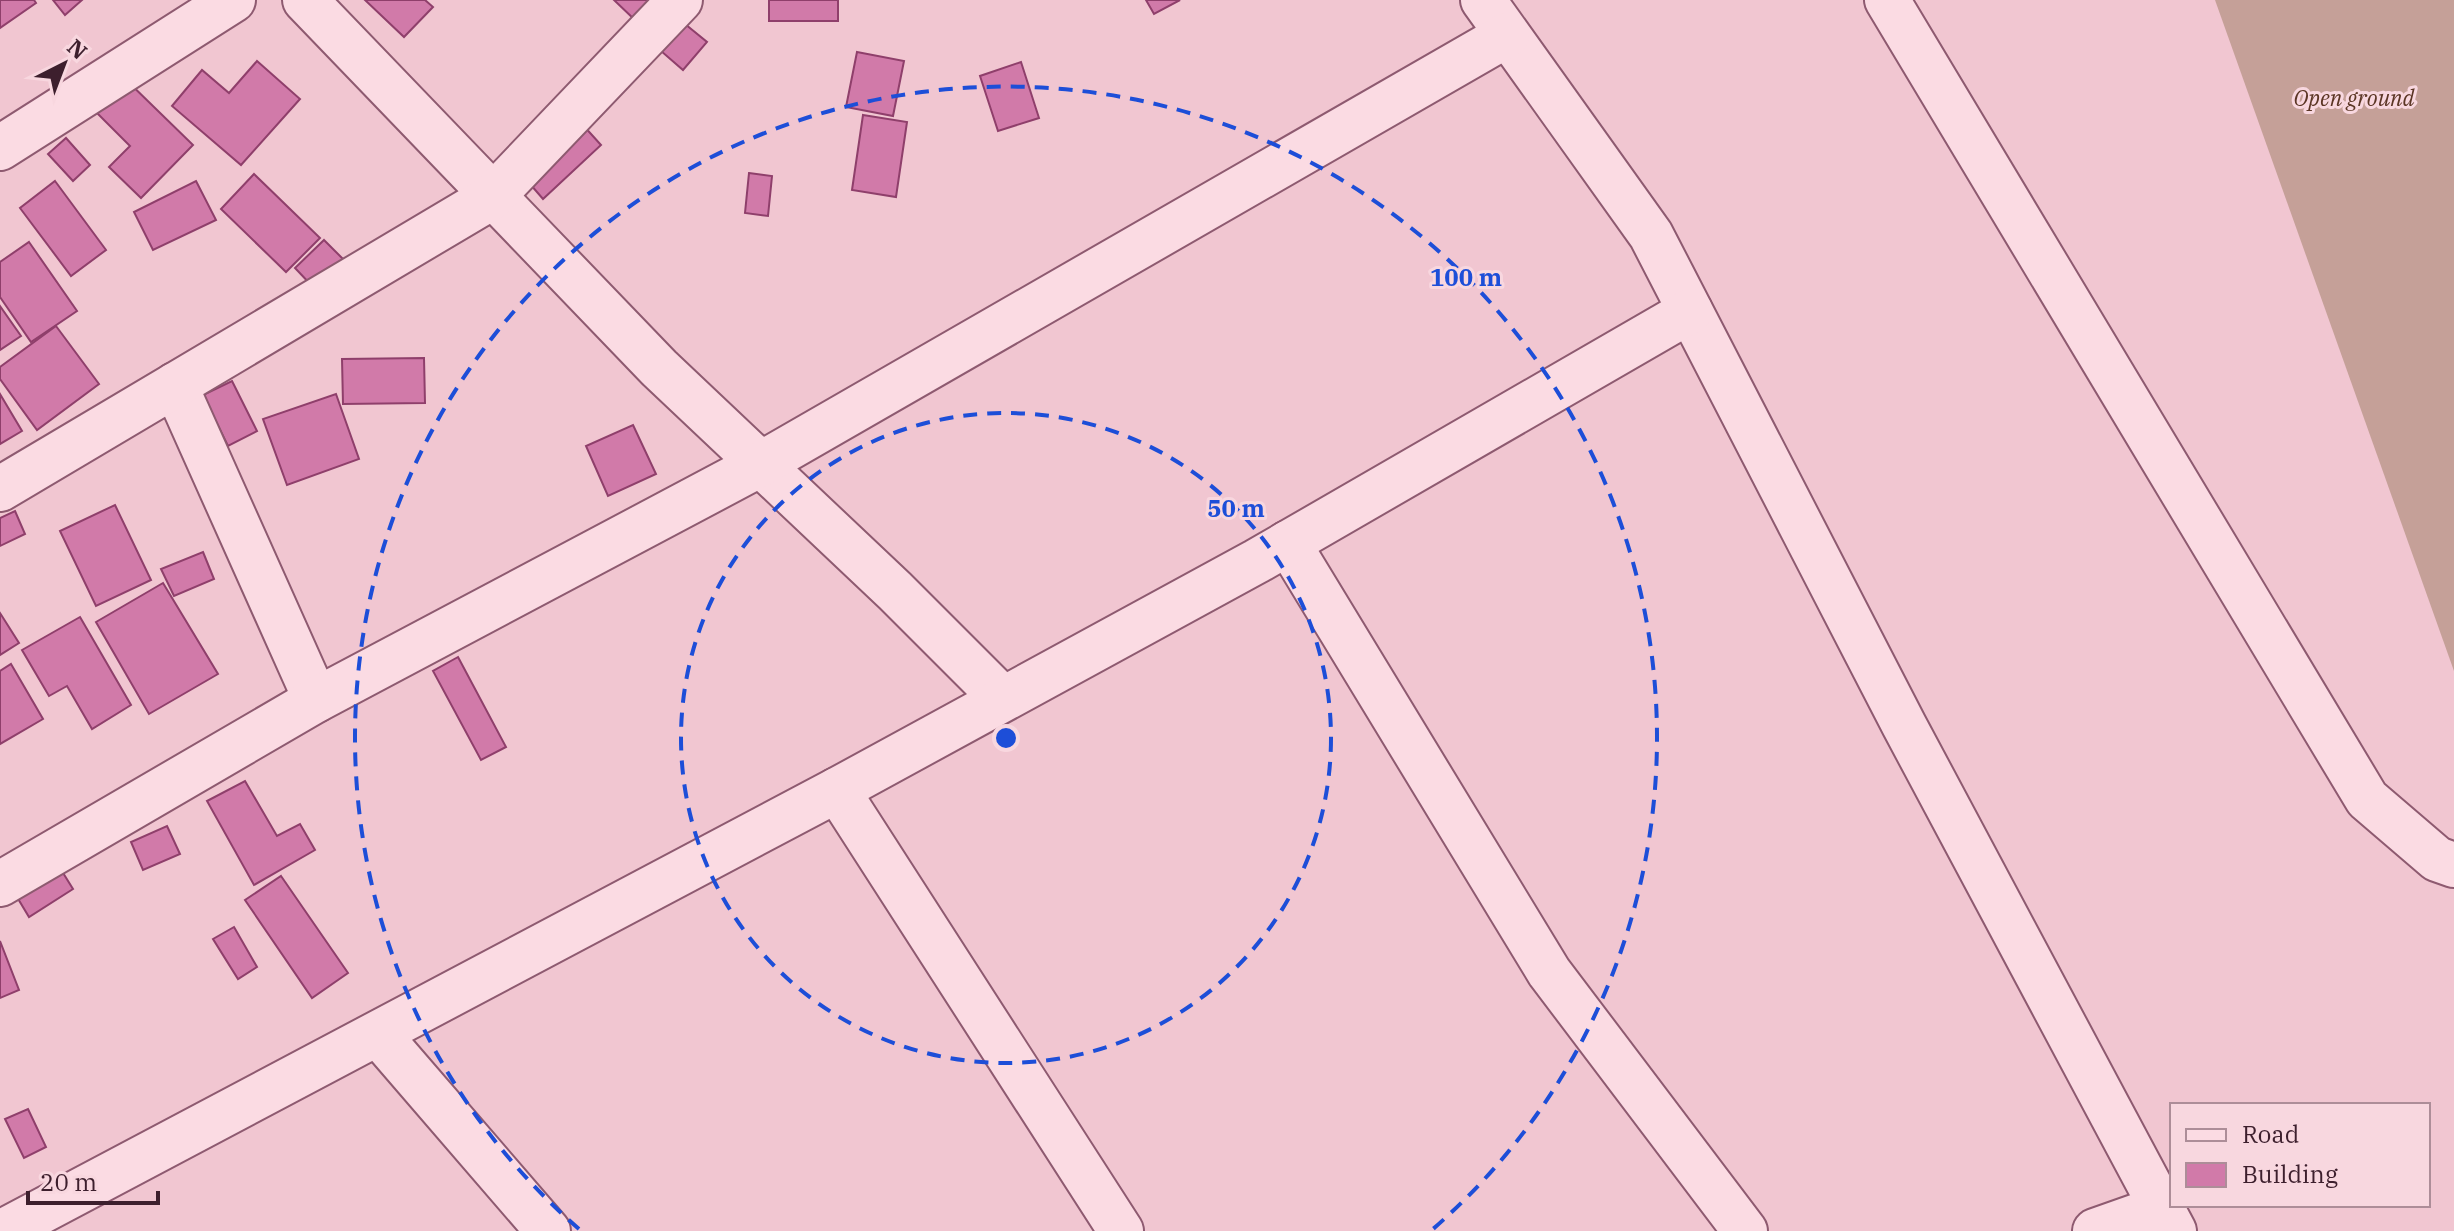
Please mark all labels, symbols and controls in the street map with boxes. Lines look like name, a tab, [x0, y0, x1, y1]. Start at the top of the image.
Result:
north arrow	[24, 24, 104, 104]
text: N	[62, 32, 94, 65]
park label: Open ground	[2293, 83, 2416, 112]
text: 100 m	[1430, 261, 1502, 293]
text: 50 m	[1207, 492, 1265, 524]
centre of rings	[992, 724, 1020, 752]
legend	[2170, 1103, 2430, 1207]
text: Road	[2242, 1118, 2299, 1150]
scale bar	[28, 1155, 158, 1205]
text: Building	[2242, 1158, 2338, 1190]
text: 20 m	[40, 1166, 97, 1198]

